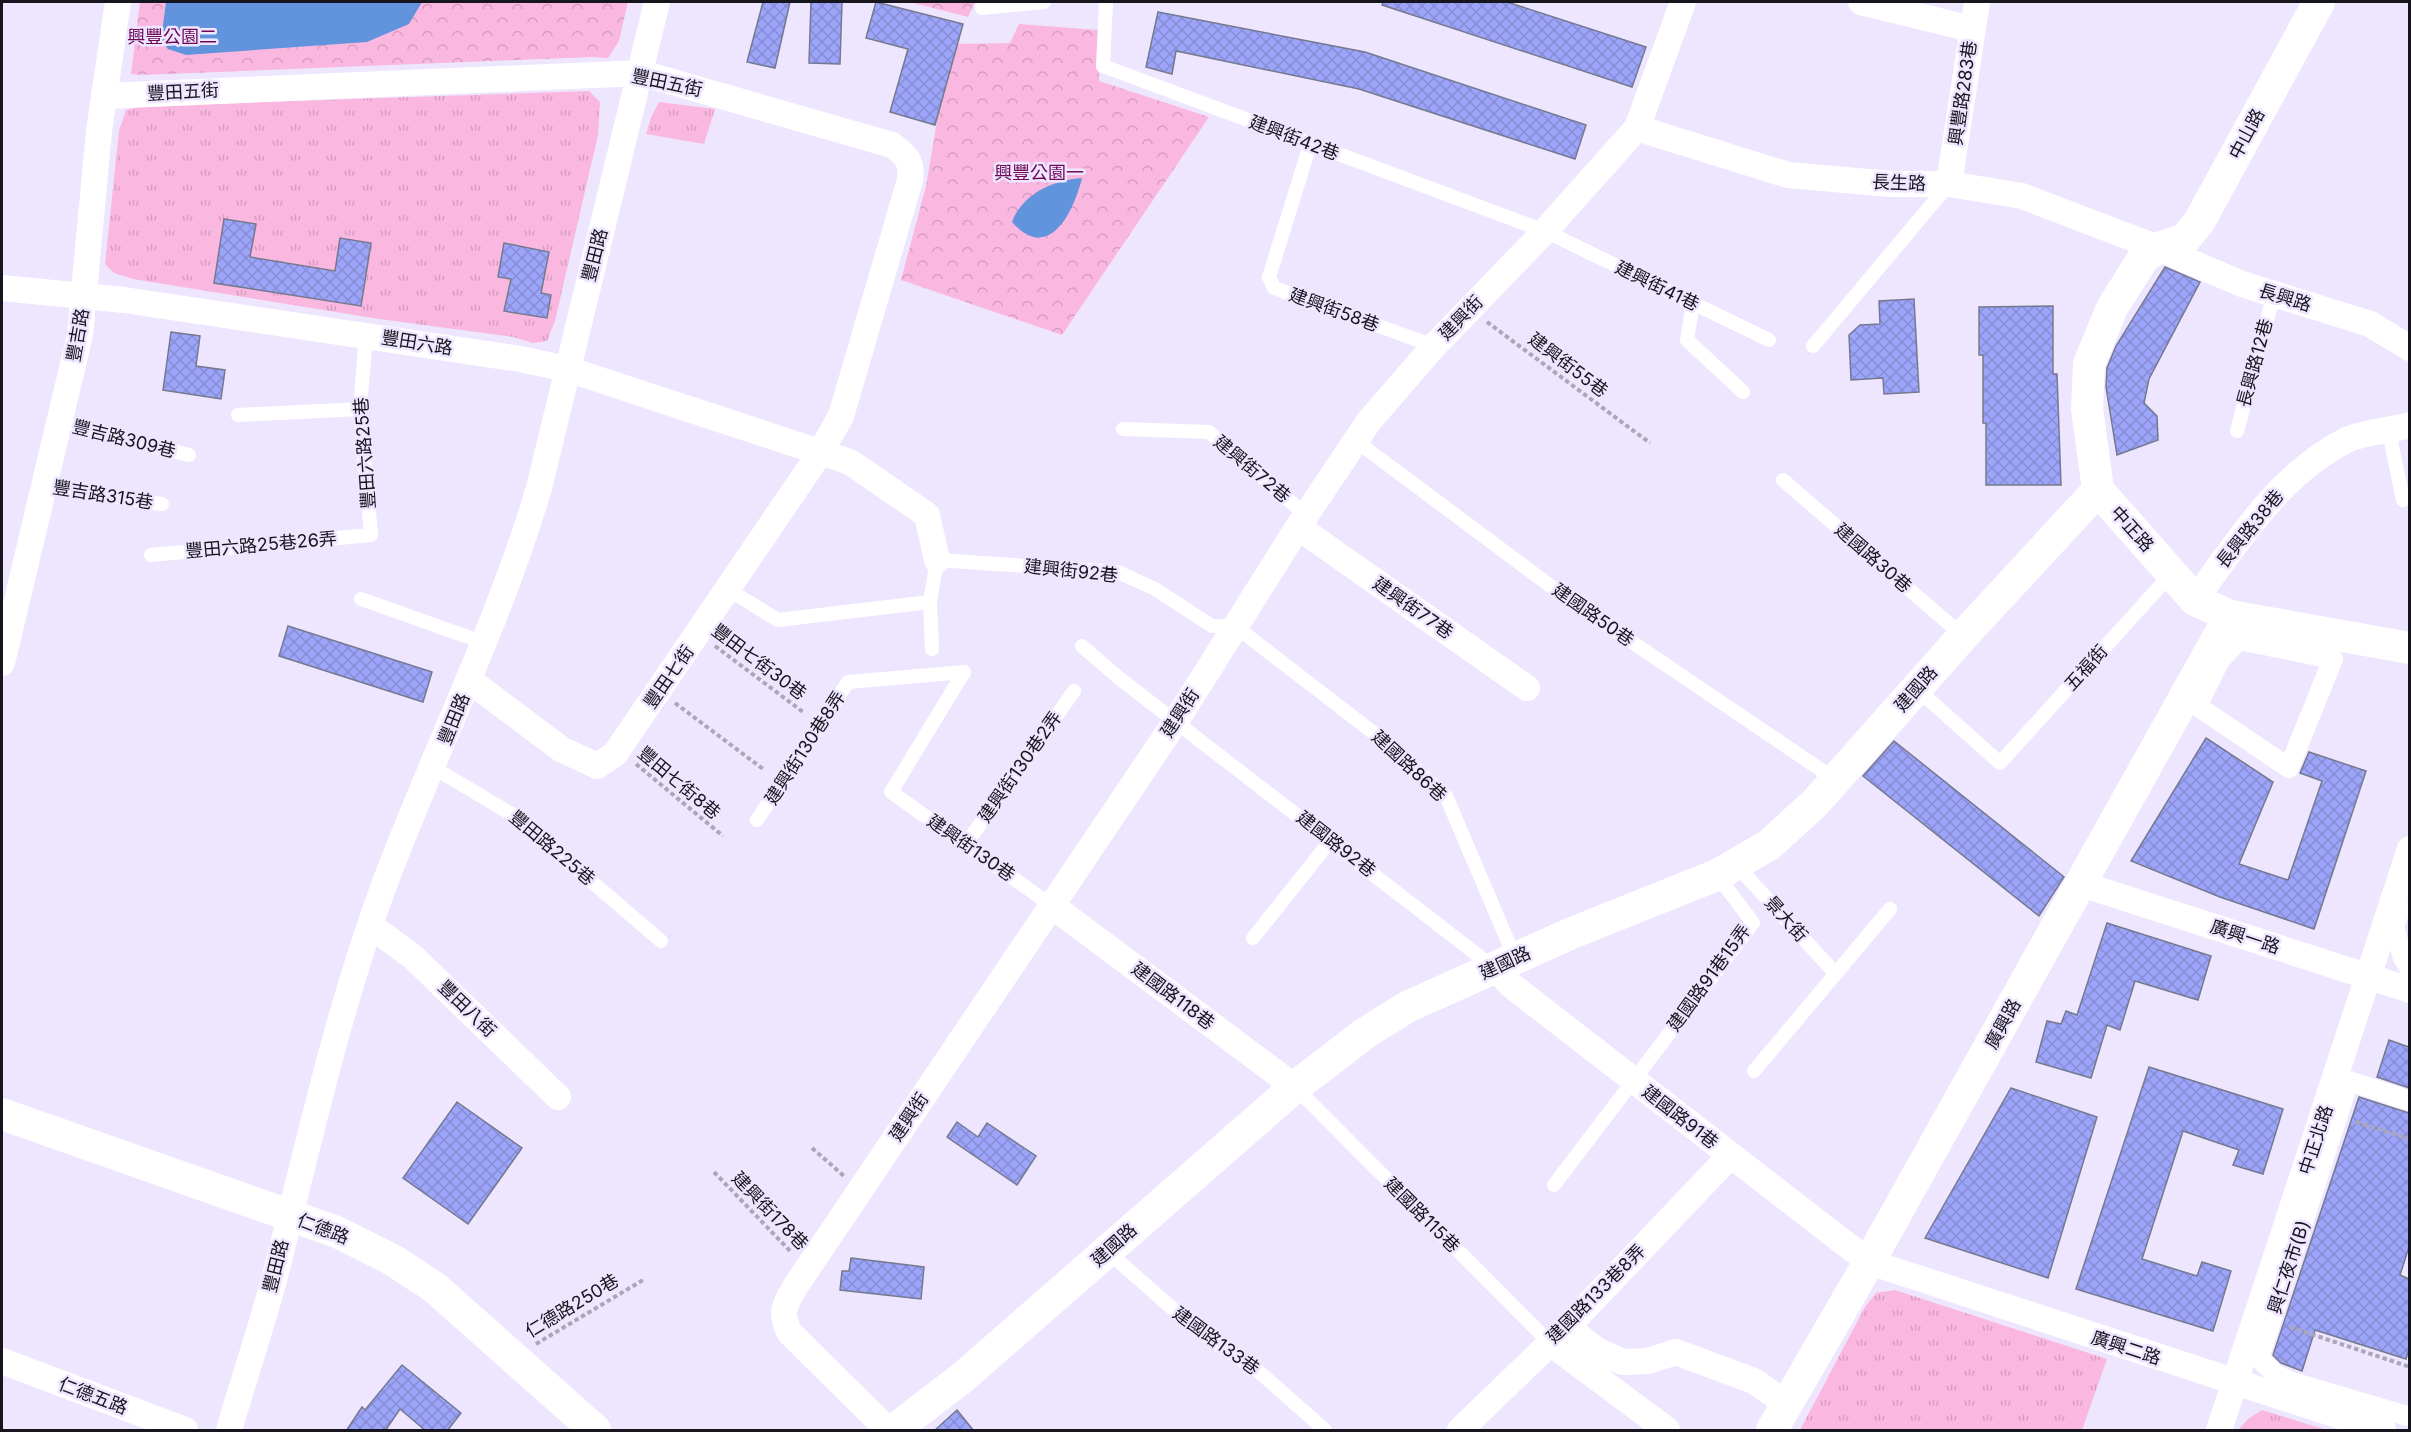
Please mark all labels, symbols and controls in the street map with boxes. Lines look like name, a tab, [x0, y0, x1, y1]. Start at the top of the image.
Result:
park label: 興豐公園二	[127, 26, 217, 47]
street label: 興豐路283巷	[1945, 39, 1980, 146]
street label: 豐田五街	[630, 65, 705, 100]
street label: 豐田五街	[146, 79, 219, 104]
street label: 中山路	[2225, 105, 2269, 163]
street label: 建興街42巷	[1246, 111, 1342, 164]
park label: 興豐公園一	[994, 162, 1084, 183]
street label: 長生路	[1872, 171, 1926, 194]
street label: 豐田路	[578, 226, 611, 284]
street label: 建興街41巷	[1612, 256, 1703, 315]
street label: 長興路	[2256, 280, 2314, 315]
street label: 建興街58巷	[1286, 284, 1382, 335]
street label: 建興街	[1434, 291, 1487, 344]
street label: 豐吉路	[62, 307, 93, 363]
street label: 長興路12巷	[2233, 317, 2276, 409]
street label: 豐田六路	[380, 327, 454, 359]
street label: 建興街55巷	[1524, 328, 1612, 401]
street label: 豐田六路25巷	[350, 396, 379, 510]
street label: 豐吉路309巷	[70, 416, 178, 461]
street label: 建興街72巷	[1210, 431, 1295, 507]
street label: 豐吉路315巷	[51, 476, 155, 513]
street label: 長興路38巷	[2212, 485, 2287, 572]
street label: 中正路	[2107, 502, 2158, 556]
street label: 建國路30巷	[1831, 519, 1916, 597]
street label: 豐田六路25巷26弄	[184, 527, 338, 562]
street label: 建興街92巷	[1023, 555, 1119, 586]
street label: 建興街77巷	[1369, 572, 1457, 643]
street label: 建國路50巷	[1549, 579, 1638, 650]
street label: 豐田七街30巷	[708, 619, 811, 704]
street label: 豐田七街	[639, 641, 698, 712]
street label: 五福街	[2060, 641, 2111, 695]
street label: 建國路	[1890, 661, 1941, 716]
street label: 建興街	[1156, 684, 1203, 741]
street label: 建興街130巷8弄	[760, 687, 849, 808]
street label: 豐田路	[434, 690, 473, 748]
street label: 建興街130巷2弄	[973, 707, 1066, 826]
street label: 建國路86巷	[1368, 726, 1451, 805]
street label: 豐田七街8巷	[634, 742, 725, 823]
street label: 豐田路225巷	[505, 806, 599, 889]
street label: 建國路92巷	[1293, 806, 1380, 881]
street label: 建興街130巷	[924, 810, 1019, 885]
street label: 景大街	[1761, 892, 1812, 946]
street label: 廣興一路	[2208, 915, 2283, 958]
street label: 建國路91巷15弄	[1663, 920, 1754, 1035]
street label: 建國路	[1476, 942, 1534, 983]
street label: 建國路118巷	[1128, 958, 1219, 1033]
street label: 豐田八街	[434, 976, 501, 1041]
street label: 廣興路	[1980, 995, 2025, 1052]
street label: 建國路91巷	[1638, 1080, 1722, 1153]
street label: 建興街	[885, 1088, 932, 1145]
street label: 中正北路	[2294, 1102, 2337, 1177]
street label: 建興街178巷	[728, 1167, 813, 1254]
street label: 建國路115巷	[1380, 1173, 1464, 1257]
street label: 仁德路	[294, 1209, 352, 1248]
street label: 興仁夜市(B)	[2264, 1218, 2313, 1316]
street label: 建國路	[1087, 1219, 1141, 1270]
street label: 豐田路	[259, 1237, 292, 1295]
street label: 建國路133巷8弄	[1542, 1240, 1649, 1347]
street label: 仁德路250巷	[521, 1269, 622, 1342]
street label: 建國路133巷	[1169, 1302, 1264, 1379]
street label: 廣興二路	[2089, 1326, 2164, 1369]
street label: 仁德五路	[56, 1373, 131, 1418]

